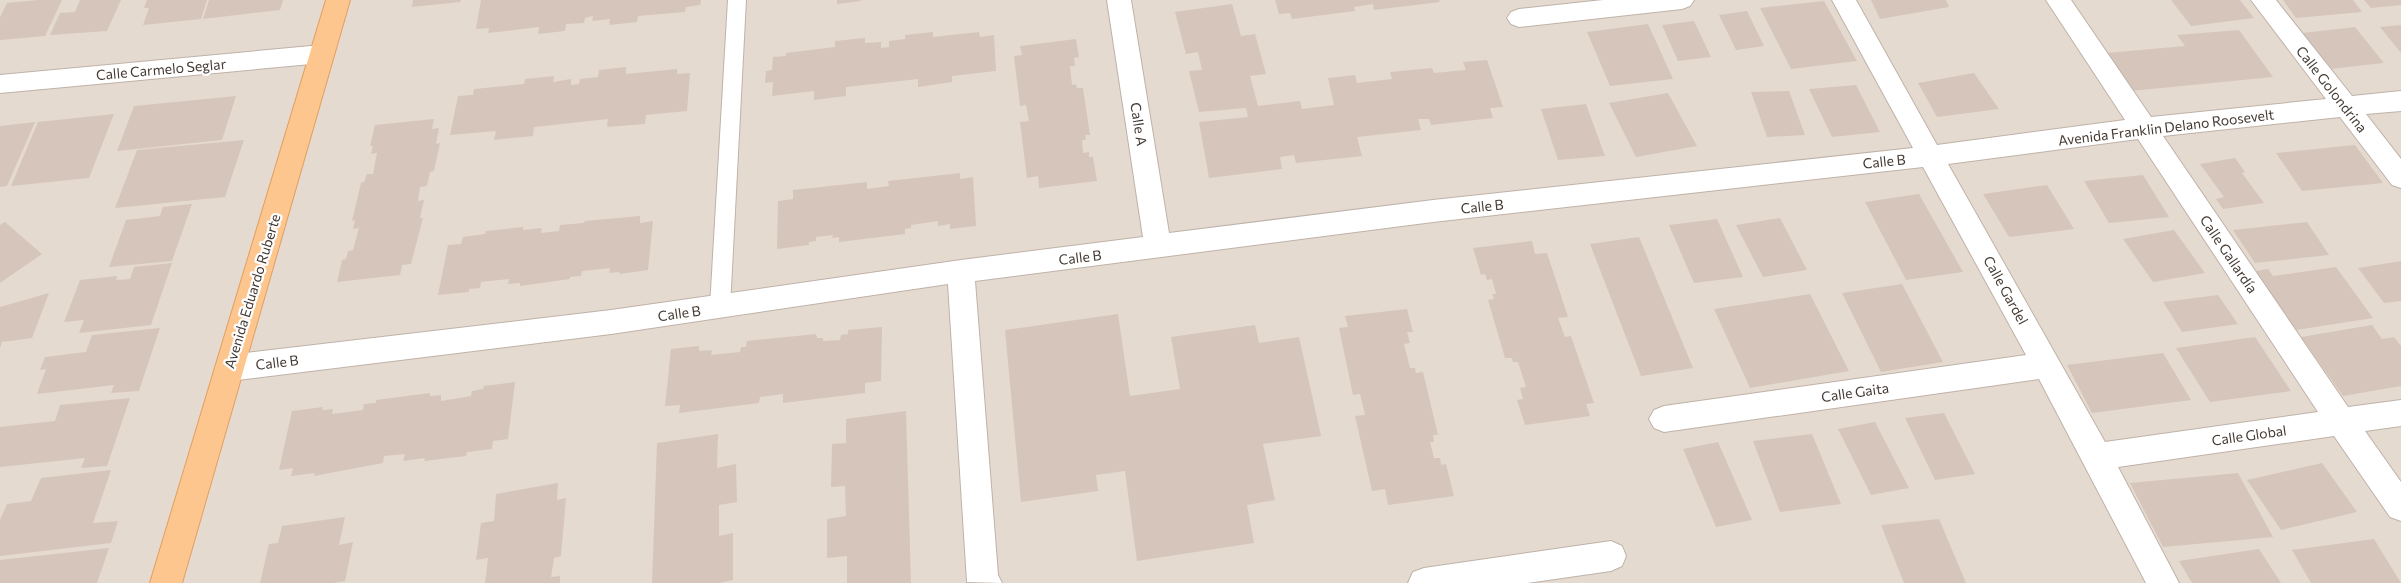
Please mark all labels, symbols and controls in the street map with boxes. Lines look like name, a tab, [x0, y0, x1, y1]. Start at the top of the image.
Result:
street label: Calle Golondrina	[2293, 42, 2371, 136]
street label: Calle Carmelo Seglar	[95, 55, 227, 83]
street label: Calle A	[1127, 101, 1151, 147]
street label: Avenida Franklin Delano Roosevelt	[2057, 105, 2275, 149]
street label: Calle B	[1862, 150, 1906, 172]
street label: Calle B	[1460, 195, 1504, 217]
street label: Avenida Eduardo Ruberte	[220, 212, 284, 370]
street label: Calle Gallardía	[2197, 212, 2261, 296]
street label: Calle B	[1058, 246, 1102, 268]
street label: Calle Gardel	[1980, 253, 2032, 327]
street label: Calle B	[656, 302, 702, 324]
street label: Calle B	[255, 351, 299, 373]
street label: Calle Gaita	[1820, 379, 1890, 405]
street label: Calle Global	[2210, 421, 2288, 449]

